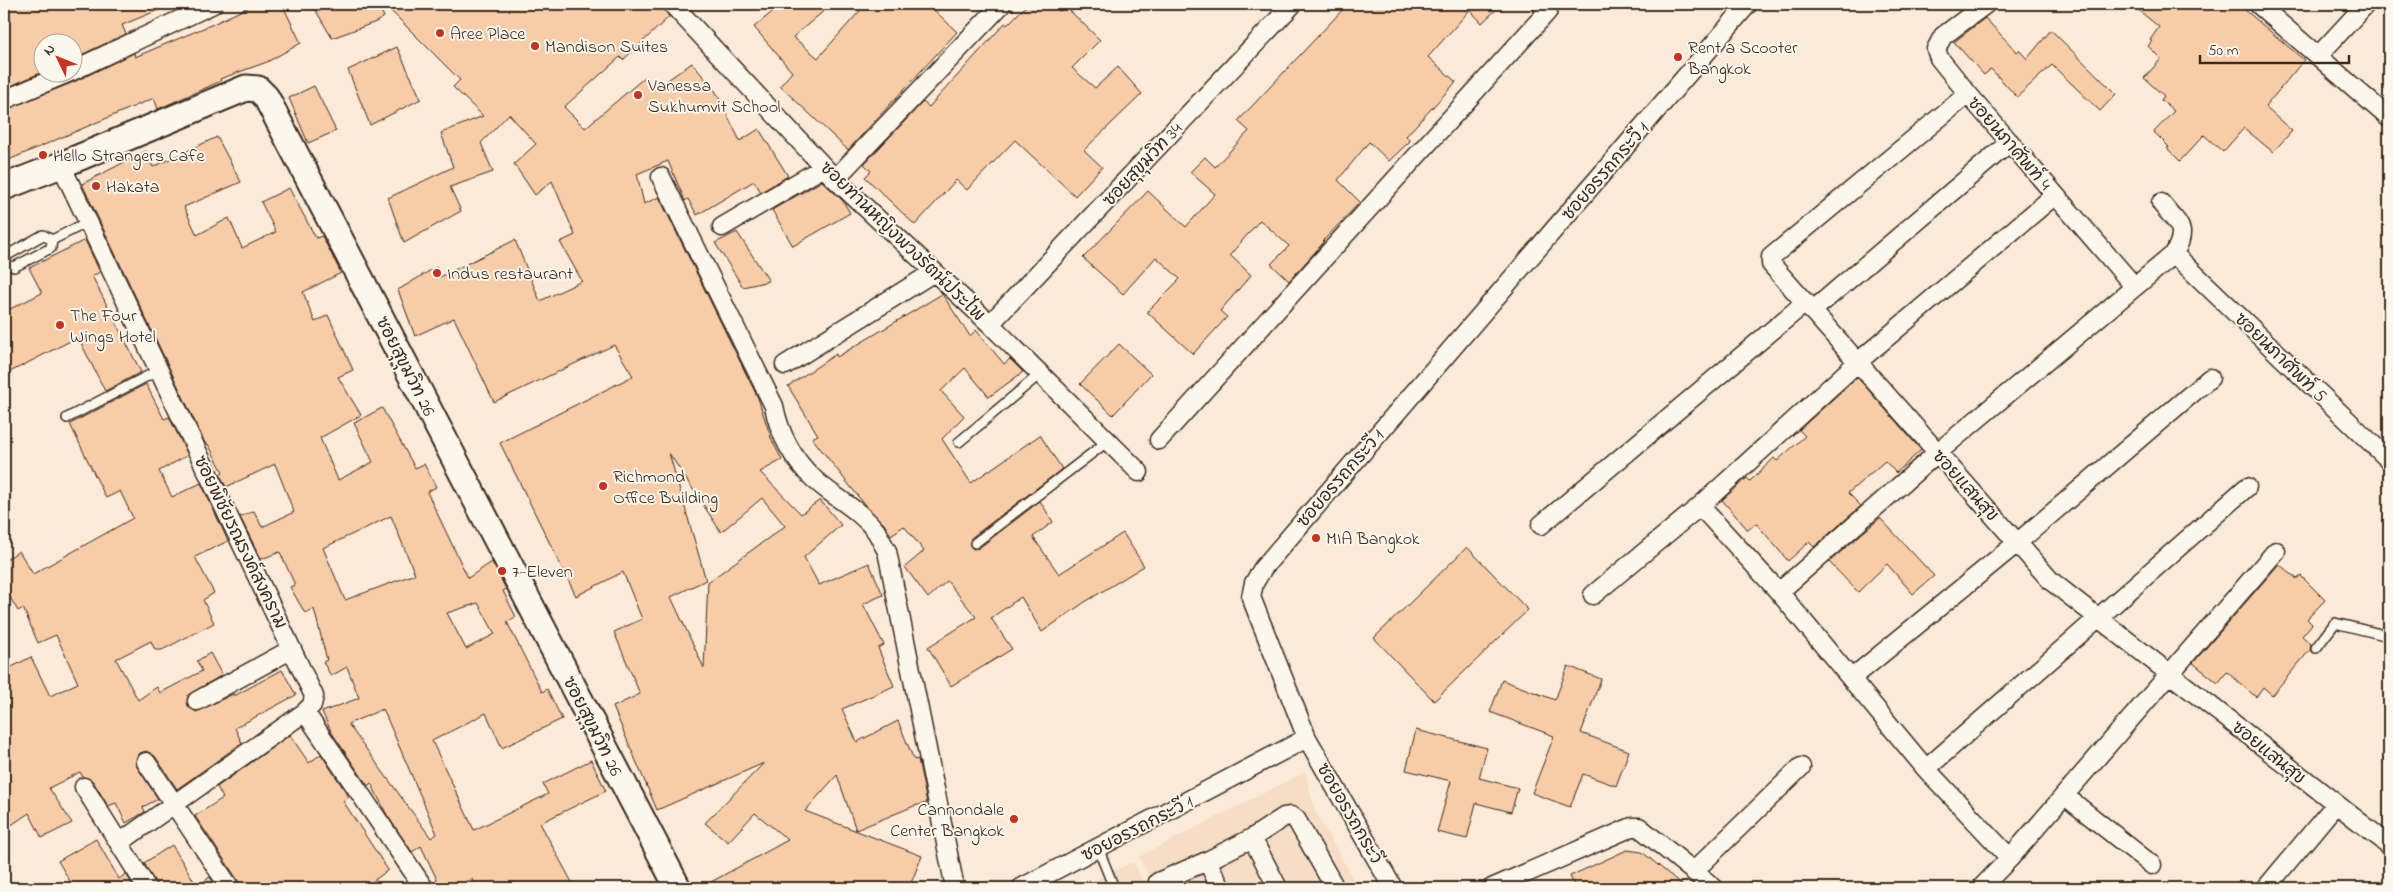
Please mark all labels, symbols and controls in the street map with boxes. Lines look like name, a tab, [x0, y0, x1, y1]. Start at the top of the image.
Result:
place label: Aree Place	[450, 22, 526, 48]
marker: Aree Place	[434, 27, 446, 39]
north arrow	[32, 32, 82, 82]
scale bar	[2200, 32, 2349, 64]
place label: Mandison Suites	[545, 35, 668, 61]
place label: Rent a Scooter Bangkok	[1687, 36, 1798, 84]
text: N	[39, 40, 60, 61]
marker: Mandison Suites	[529, 40, 541, 52]
text: 50 m	[2208, 40, 2239, 62]
marker: Rent a Scooter Bangkok	[1672, 51, 1684, 63]
place label: Vanessa Sukhumvit School	[647, 74, 780, 121]
marker: Vanessa Sukhumvit School	[632, 89, 644, 101]
street label: ซอยนภาศัพท์ 4	[1960, 90, 2059, 197]
street label: ซอยสุขุมวิท 34	[1098, 117, 1190, 213]
street label: ซอยอรรถกระวี 1	[1556, 117, 1657, 227]
place label: Hello Strangers Cafe	[53, 144, 206, 171]
marker: Hello Strangers Cafe	[37, 149, 49, 161]
street label: ซอยท่านหญิงพวงรัตน์ประไพ	[813, 155, 992, 329]
place label: Hakata	[106, 175, 160, 201]
marker: Hakata	[90, 180, 102, 192]
place label: Indus restaurant	[447, 262, 573, 288]
marker: Indus restaurant	[431, 267, 443, 279]
place label: The Four Wings Hotel	[70, 304, 156, 352]
street label: ซอยนภาศัพท์ 5	[2227, 306, 2333, 409]
street label: ซอยสุขุมวิท 26	[368, 313, 441, 421]
marker: The Four Wings Hotel	[54, 319, 66, 331]
street label: ซอยอรรถกระวี 1	[1291, 424, 1392, 534]
street label: ซอยแสนสุข	[1925, 445, 2004, 528]
street label: ซอยพิชัยรณรงค์สงคราม	[186, 451, 294, 634]
place label: Richmond Office Building	[613, 465, 718, 513]
marker: Richmond Office Building	[597, 480, 609, 492]
place label: MIA Bangkok	[1326, 527, 1420, 554]
marker: MIA Bangkok	[1310, 532, 1322, 544]
place label: 7-Eleven	[512, 560, 573, 586]
marker: 7-Eleven	[496, 565, 508, 577]
street label: ซอยสุขุมวิท 26	[555, 673, 628, 781]
street label: ซอยแสนสุข	[2225, 715, 2310, 792]
street label: ซอยอรรถกระวี	[1309, 758, 1389, 869]
street label: ซอยอรรถกระวี 1	[1077, 789, 1199, 869]
place label: Cannondale Center Bangkok	[890, 798, 1005, 846]
marker: Cannondale Center Bangkok	[1008, 813, 1020, 825]

